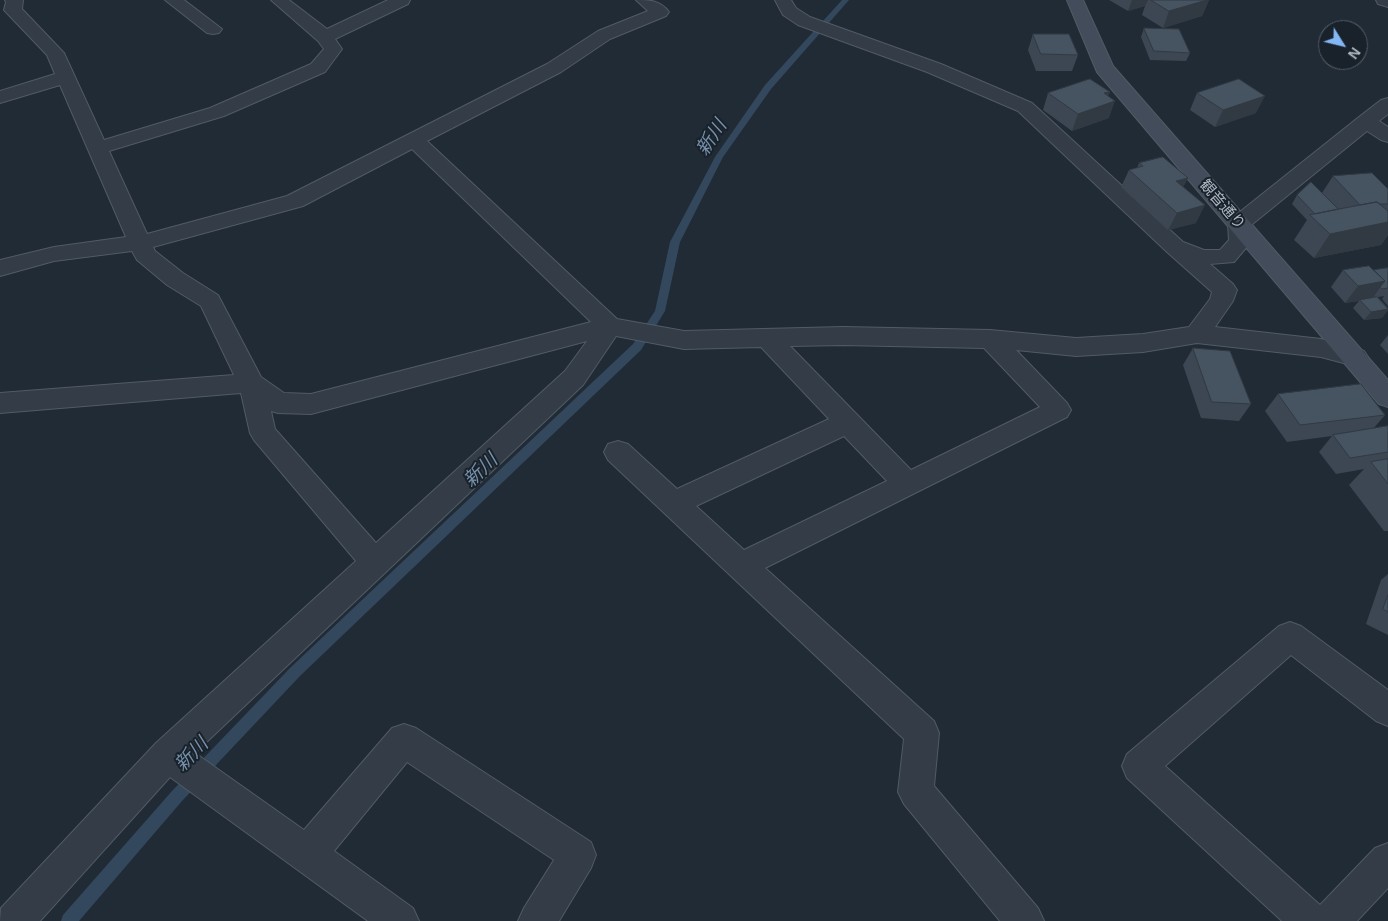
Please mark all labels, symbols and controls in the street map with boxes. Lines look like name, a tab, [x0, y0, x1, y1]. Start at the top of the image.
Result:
north arrow	[1318, 20, 1368, 70]
text: N	[1345, 44, 1364, 62]
water label: 新川	[692, 116, 732, 160]
street label: 観音通り	[1196, 176, 1248, 234]
water label: 新川	[459, 450, 503, 492]
water label: 新川	[171, 733, 213, 777]

